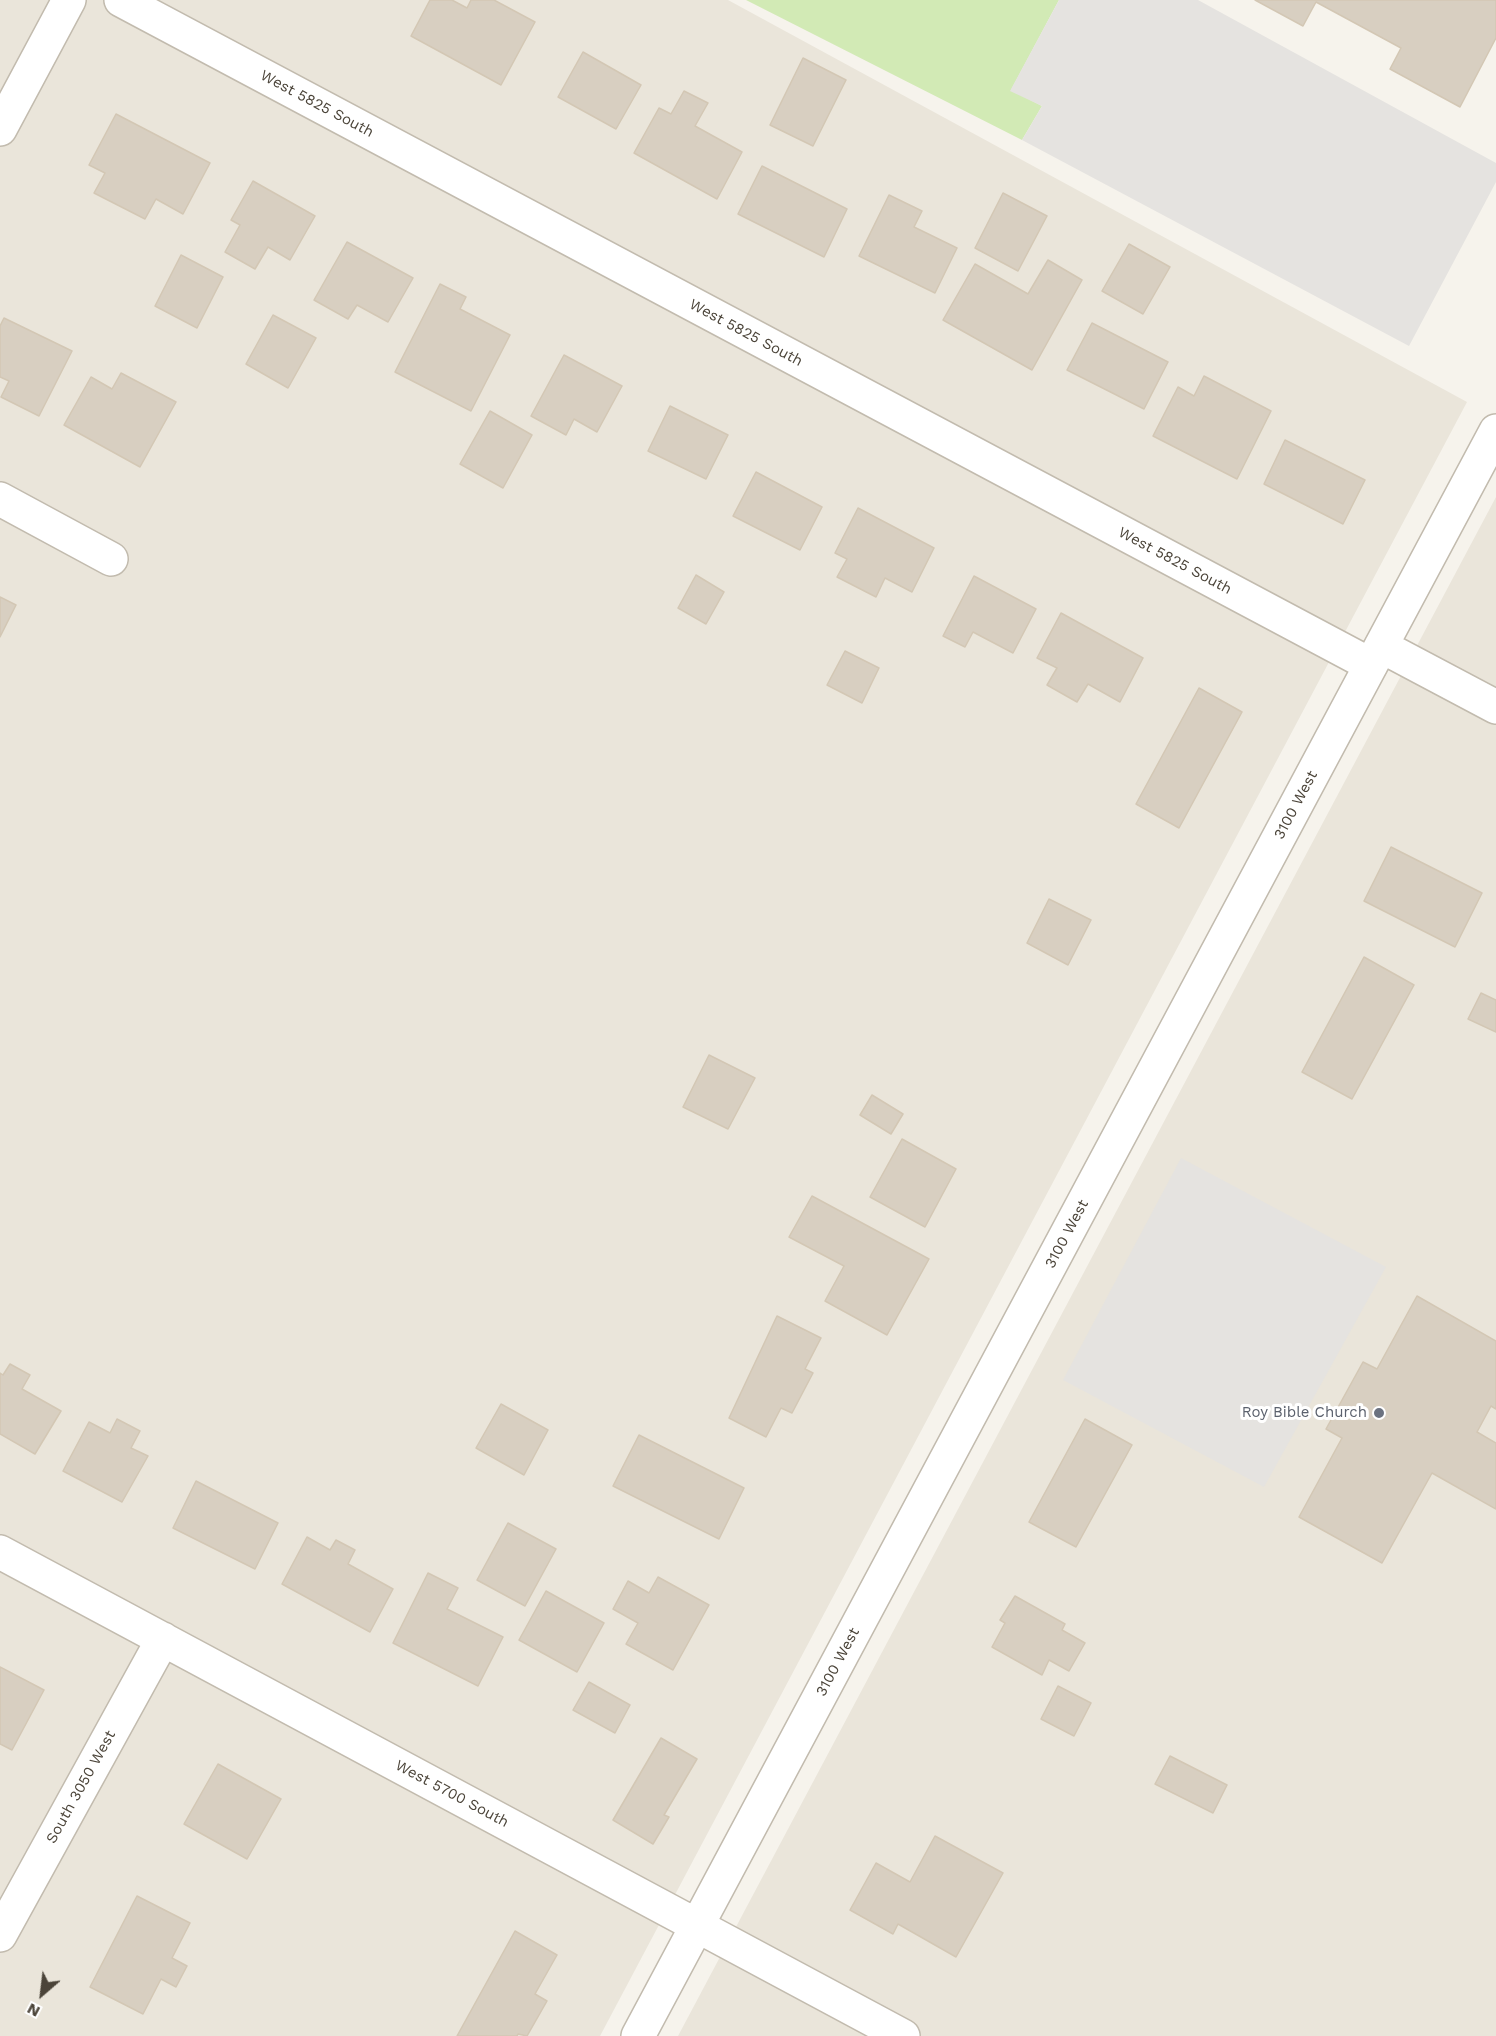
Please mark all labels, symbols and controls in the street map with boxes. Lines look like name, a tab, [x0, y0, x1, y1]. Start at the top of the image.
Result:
street label: West 5825 South	[257, 67, 377, 141]
street label: West 5825 South	[686, 296, 806, 370]
street label: West 5825 South	[1115, 524, 1235, 598]
street label: 3100 West	[1270, 768, 1322, 842]
street label: 3100 West	[1041, 1197, 1093, 1271]
place label: Roy Bible Church	[1242, 1404, 1367, 1422]
marker: Roy Bible Church	[1372, 1406, 1386, 1420]
street label: 3100 West	[812, 1625, 864, 1699]
street label: South 3050 West	[42, 1727, 120, 1847]
street label: West 5700 South	[392, 1756, 512, 1832]
north arrow	[12, 1964, 72, 2024]
text: N	[24, 1999, 43, 2022]

